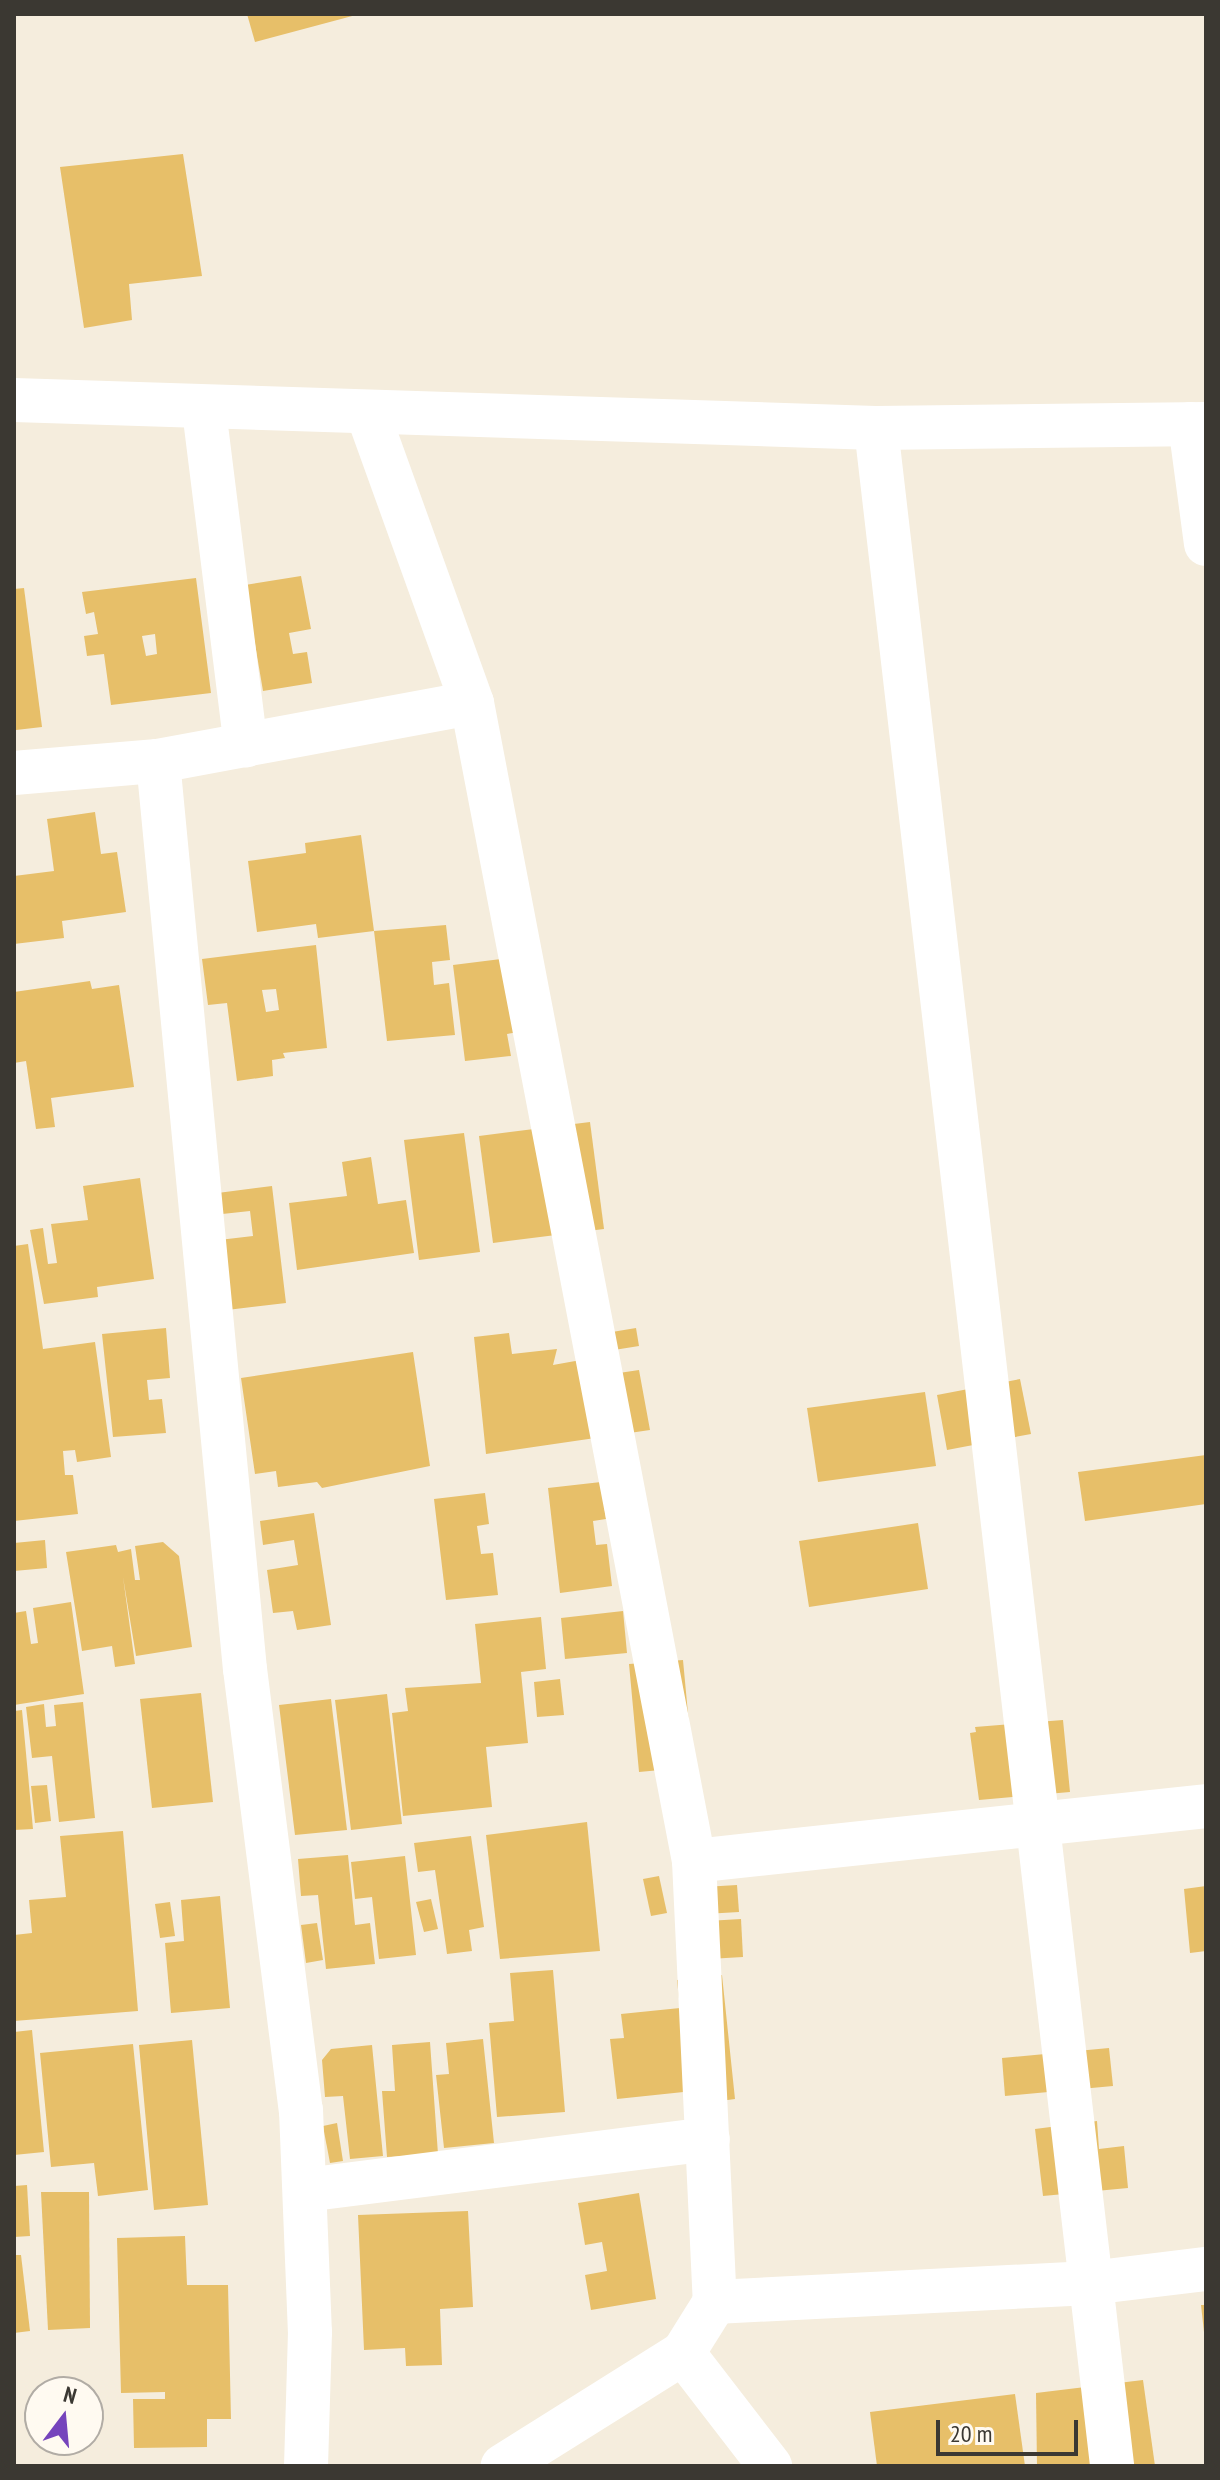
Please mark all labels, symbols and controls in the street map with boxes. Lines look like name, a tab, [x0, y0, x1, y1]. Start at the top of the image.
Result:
north arrow	[24, 2376, 104, 2456]
text: N	[60, 2380, 80, 2410]
scale bar	[940, 2404, 1082, 2454]
text: 20 m	[950, 2418, 992, 2449]

